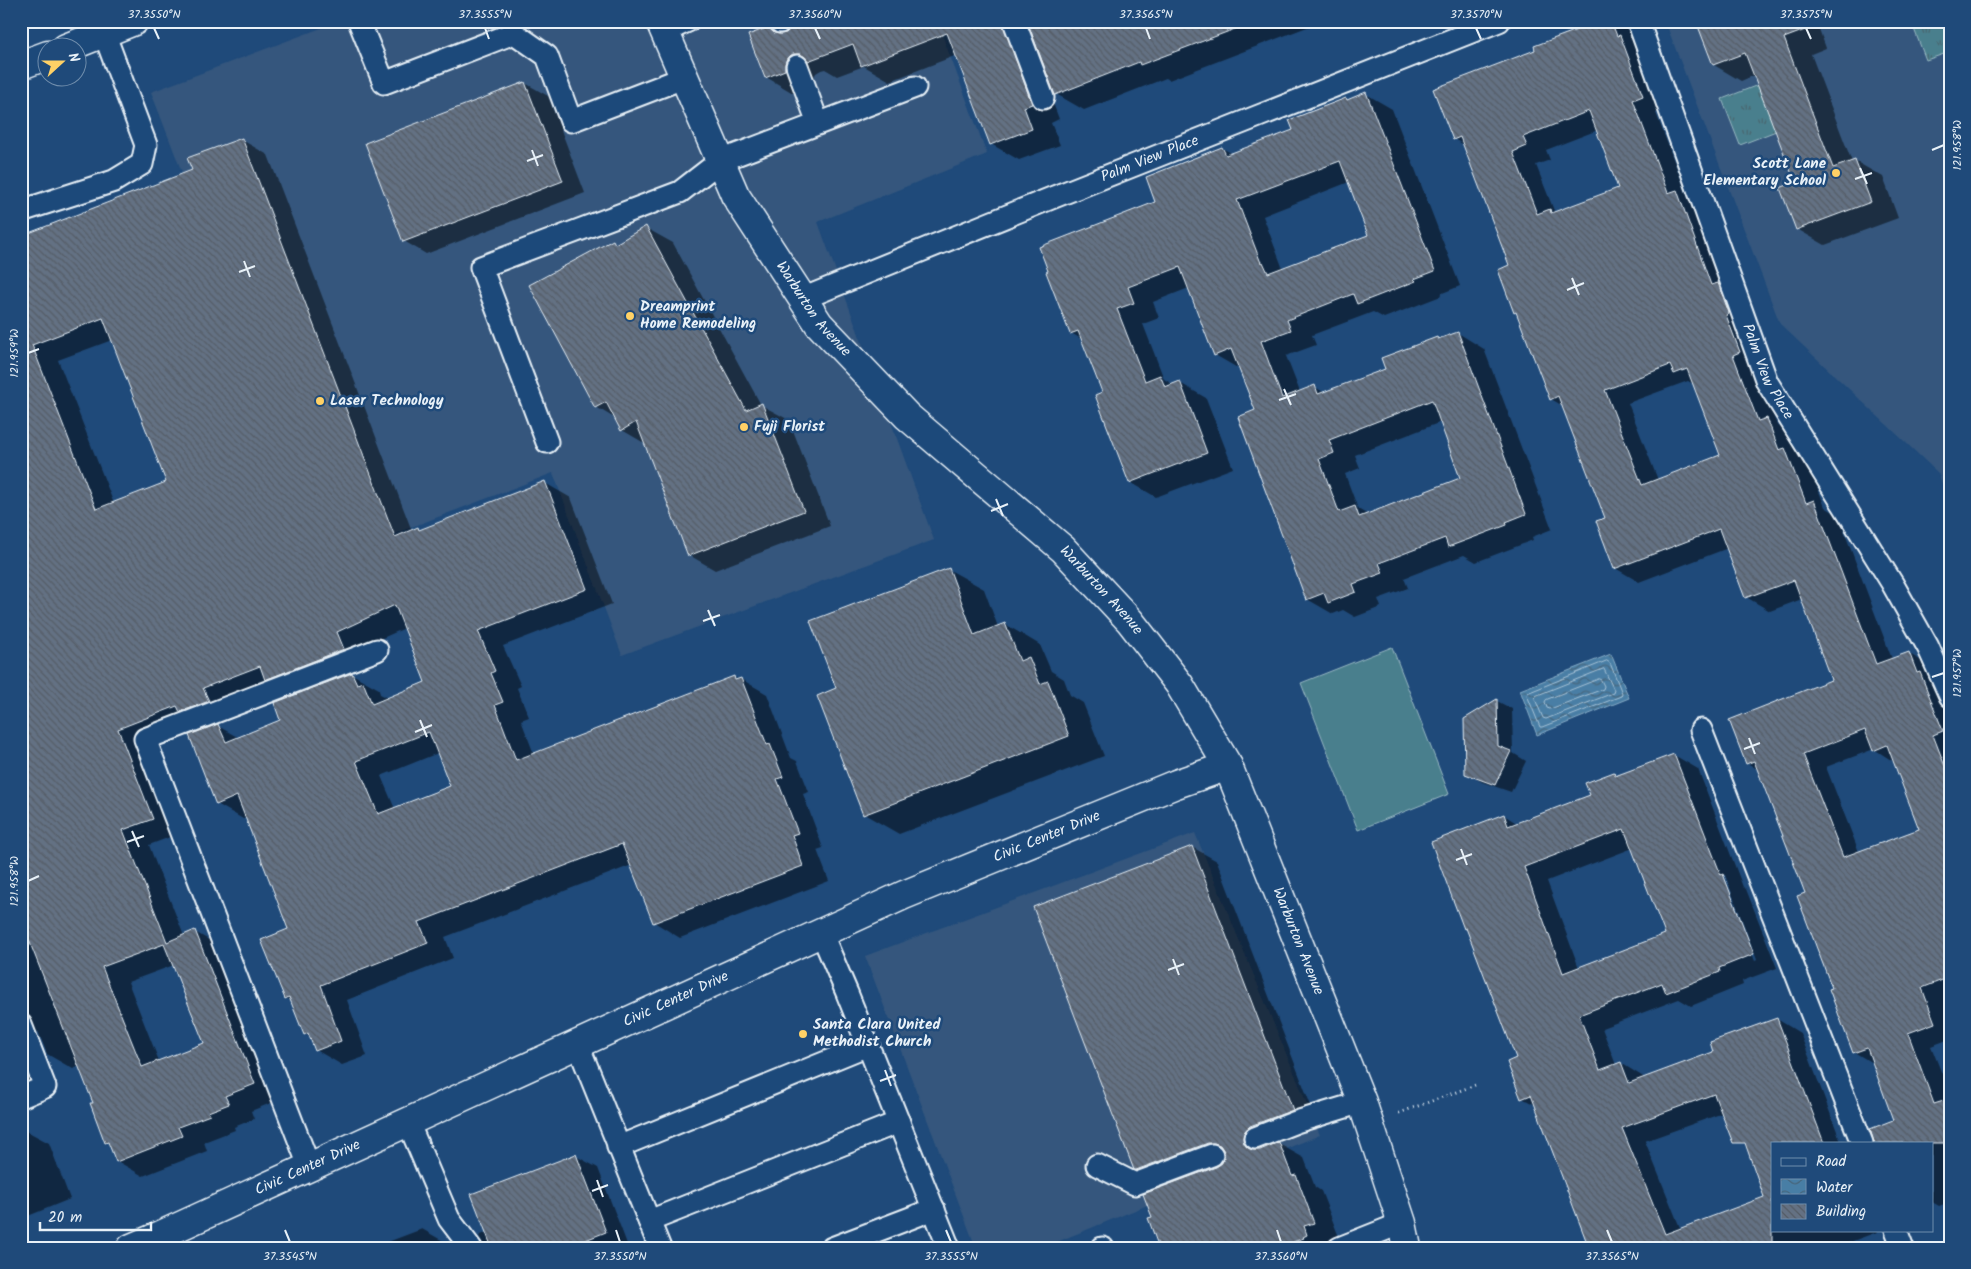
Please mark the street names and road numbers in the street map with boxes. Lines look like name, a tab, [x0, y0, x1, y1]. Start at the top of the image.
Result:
street label: Palm View Place	[1097, 129, 1203, 189]
street label: Warburton Avenue	[769, 256, 857, 363]
street label: Palm View Place	[1735, 320, 1800, 425]
street label: Warburton Avenue	[1053, 540, 1149, 641]
street label: Civic Center Drive	[990, 804, 1104, 869]
street label: Warburton Avenue	[1265, 883, 1330, 999]
street label: Civic Center Drive	[619, 965, 733, 1034]
street label: Civic Center Drive	[251, 1133, 365, 1202]

